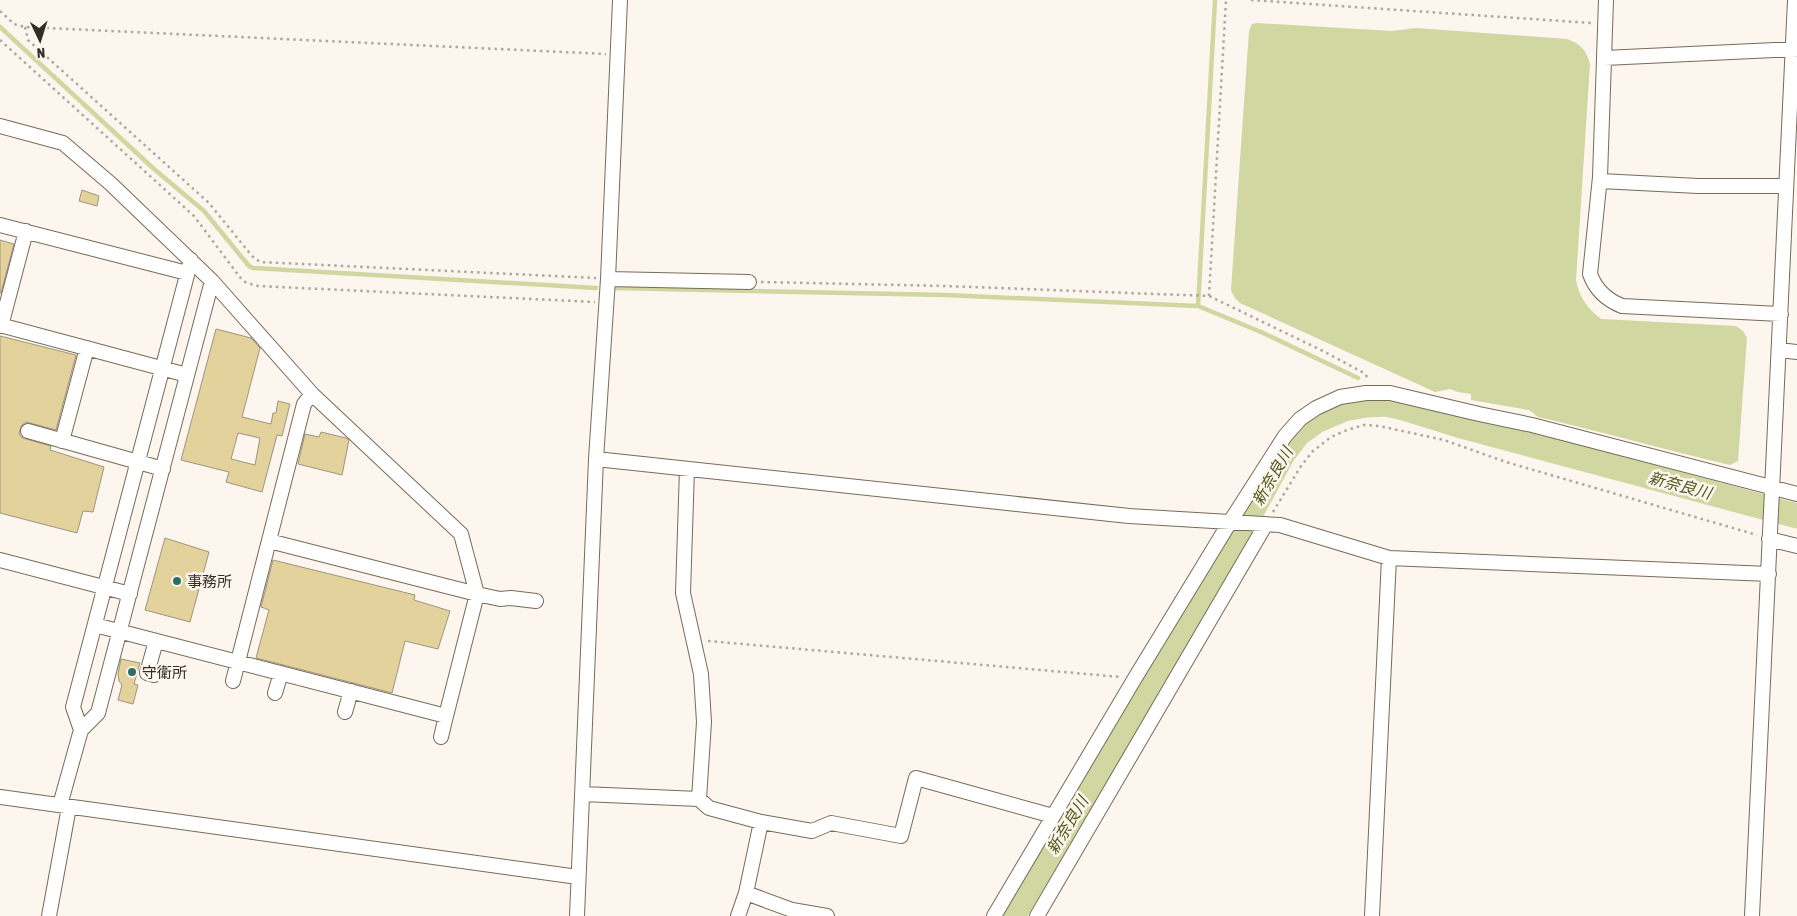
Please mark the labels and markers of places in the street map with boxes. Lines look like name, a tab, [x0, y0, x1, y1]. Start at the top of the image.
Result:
place label: 事務所	[187, 573, 232, 590]
marker: 事務所	[171, 575, 183, 587]
place label: 守衛所	[142, 664, 187, 681]
marker: 守衛所	[126, 666, 138, 678]

